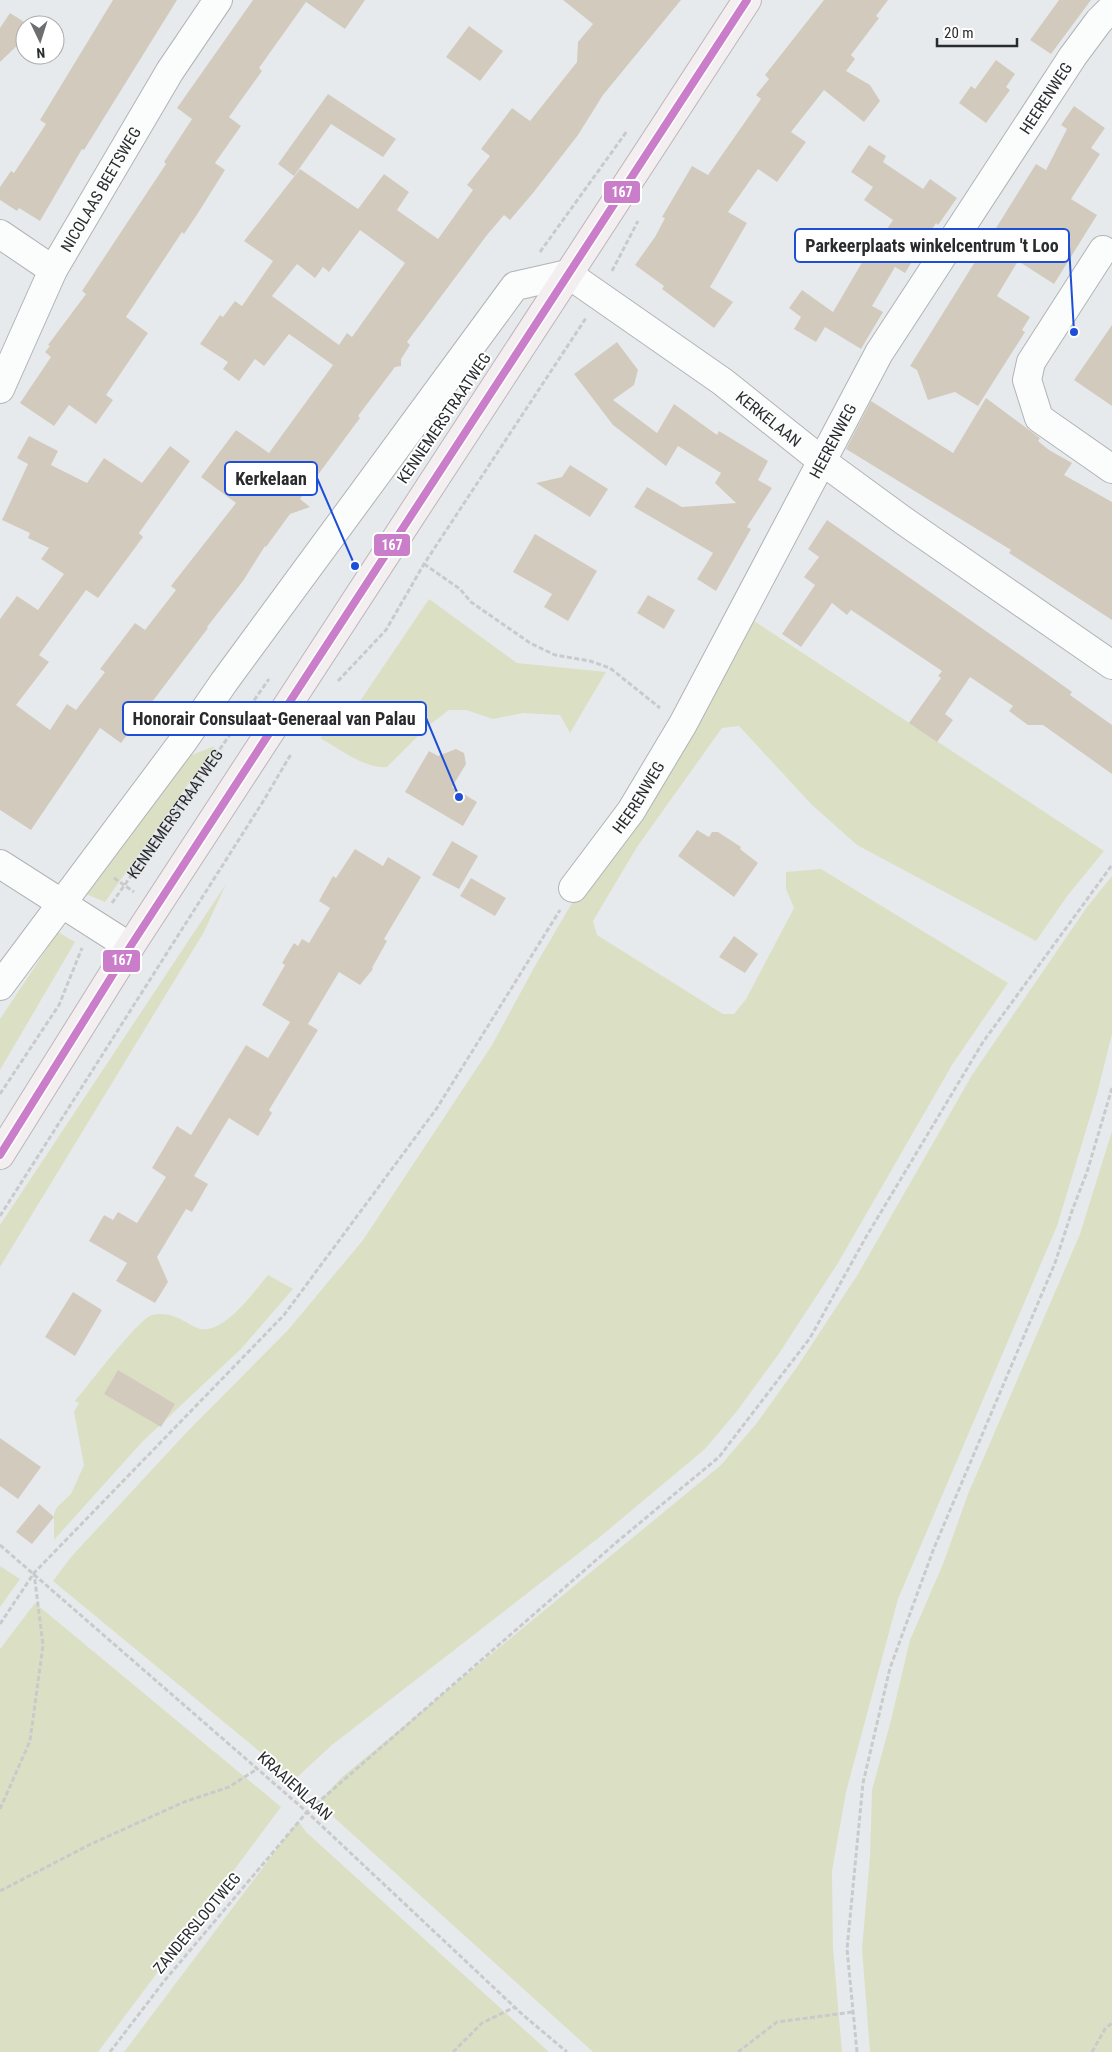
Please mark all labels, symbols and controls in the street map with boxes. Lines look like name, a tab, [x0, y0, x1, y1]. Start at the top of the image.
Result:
north arrow	[15, 15, 65, 65]
scale bar	[937, 15, 1017, 47]
text: 20 m	[944, 24, 974, 42]
text: N	[36, 45, 46, 61]
street label: HEERENWEG	[1015, 59, 1076, 137]
street label: NICOLAAS BEETSWEG	[56, 123, 145, 255]
line badge: 167	[603, 180, 641, 204]
text: 167	[611, 184, 633, 200]
callout: Parkeerplaats winkelcentrum 't Loo	[795, 229, 1069, 262]
text: Parkeerplaats winkelcentrum 't Loo	[805, 235, 1059, 256]
street label: KENNEMERSTRAATWEG	[393, 349, 495, 487]
street label: KERKELAAN	[732, 387, 805, 450]
street label: HEERENWEG	[805, 400, 860, 481]
callout: Kerkelaan	[225, 462, 317, 495]
text: Kerkelaan	[235, 468, 307, 489]
line badge: 167	[373, 533, 411, 557]
text: 167	[381, 537, 403, 553]
callout: Honorair Consulaat-Generaal van Palau	[123, 702, 426, 735]
text: Honorair Consulaat-Generaal van Palau	[132, 708, 416, 729]
street label: KENNEMERSTRAATWEG	[123, 745, 226, 882]
street label: HEERENWEG	[608, 758, 668, 837]
line badge: 167	[102, 949, 141, 973]
text: 167	[111, 952, 133, 968]
street label: KRAAIENLAAN	[254, 1748, 336, 1824]
street label: ZANDERSLOOTWEG	[149, 1869, 245, 1977]

